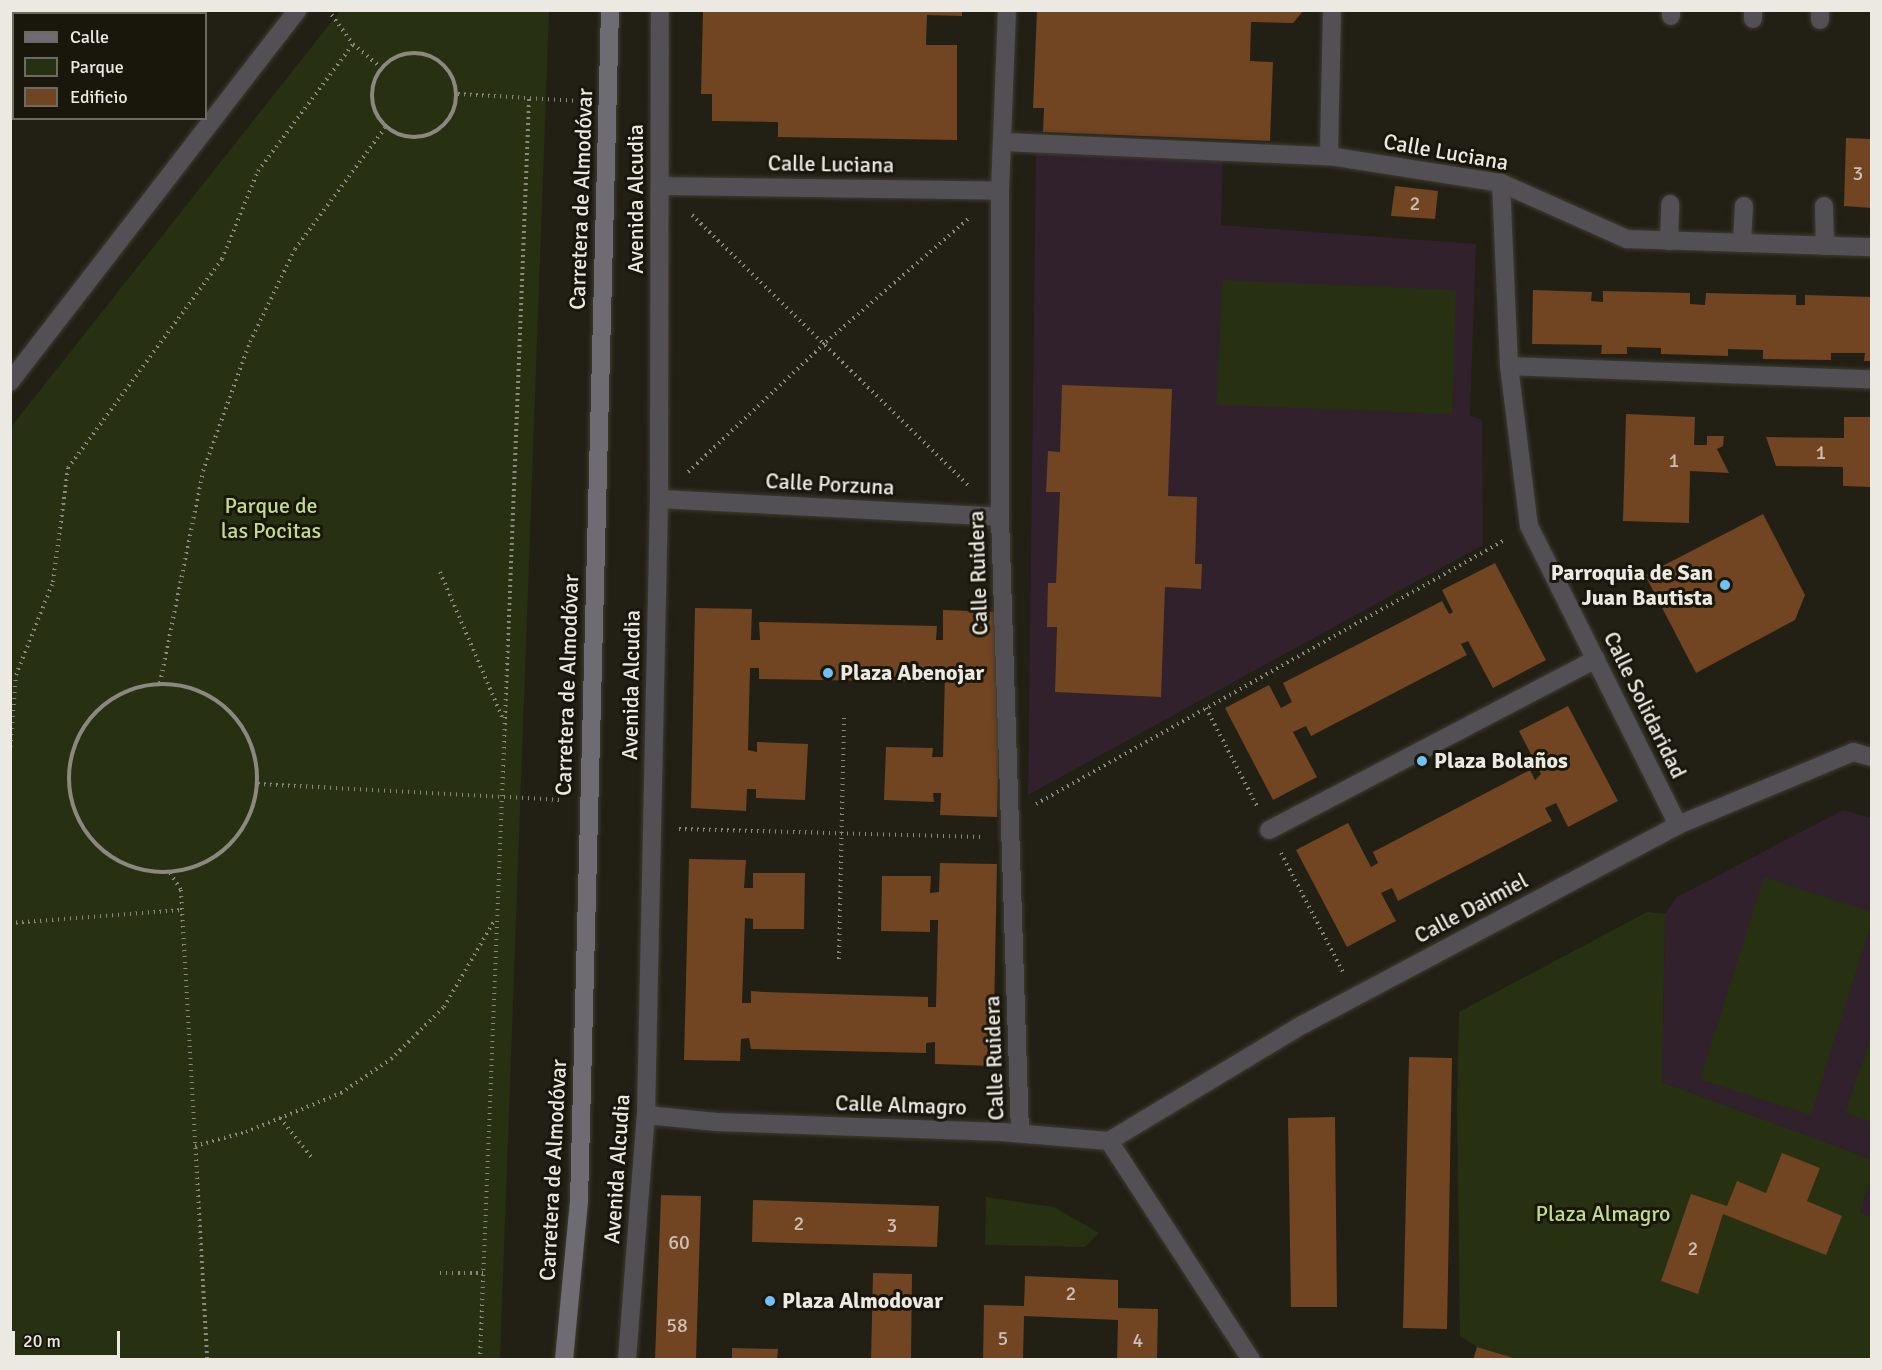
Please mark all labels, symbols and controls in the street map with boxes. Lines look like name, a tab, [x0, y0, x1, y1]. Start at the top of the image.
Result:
legend	[12, 12, 207, 120]
text: Calle	[70, 26, 109, 48]
text: Parque	[70, 56, 124, 78]
text: Edificio	[70, 86, 128, 108]
street label: Carretera de Almodóvar	[564, 88, 598, 310]
street label: Avenida Alcudia	[623, 124, 649, 274]
street label: Calle Luciana	[1381, 128, 1511, 176]
street label: Calle Luciana	[768, 150, 894, 178]
house number: 3	[1853, 161, 1863, 185]
house number: 2	[1410, 191, 1420, 215]
house number: 1	[1816, 440, 1826, 464]
house number: 1	[1669, 448, 1679, 472]
street label: Calle Porzuna	[765, 467, 895, 501]
park label: Parque de las Pocitas	[221, 492, 321, 544]
street label: Calle Ruidera	[963, 510, 993, 636]
place label: Parroquia de San Juan Bautista	[1551, 559, 1713, 610]
street label: Carretera de Almodóvar	[550, 574, 584, 796]
marker: Parroquia de San Juan Bautista	[1718, 578, 1732, 592]
street label: Avenida Alcudia	[616, 610, 646, 760]
street label: Calle Solidaridad	[1598, 627, 1692, 783]
place label: Plaza Abenojar	[840, 660, 984, 686]
marker: Plaza Abenojar	[821, 666, 835, 680]
place label: Plaza Bolaños	[1434, 748, 1568, 774]
marker: Plaza Bolaños	[1415, 754, 1429, 768]
street label: Calle Daimiel	[1410, 867, 1532, 949]
street label: Calle Ruidera	[979, 995, 1009, 1121]
street label: Carretera de Almodóvar	[534, 1059, 572, 1281]
street label: Calle Almagro	[835, 1090, 967, 1120]
street label: Avenida Alcudia	[599, 1093, 635, 1245]
park label: Plaza Almagro	[1536, 1201, 1670, 1227]
house number: 2	[794, 1211, 804, 1235]
house number: 3	[887, 1213, 897, 1237]
house number: 60	[668, 1230, 690, 1254]
house number: 2	[1688, 1236, 1698, 1260]
house number: 2	[1066, 1281, 1076, 1305]
place label: Plaza Almodovar	[782, 1288, 943, 1314]
marker: Plaza Almodovar	[763, 1294, 777, 1308]
house number: 58	[666, 1313, 688, 1337]
scale bar	[15, 1319, 123, 1357]
house number: 5	[998, 1326, 1008, 1350]
house number: 4	[1133, 1328, 1143, 1352]
text: 20 m	[23, 1330, 61, 1352]

